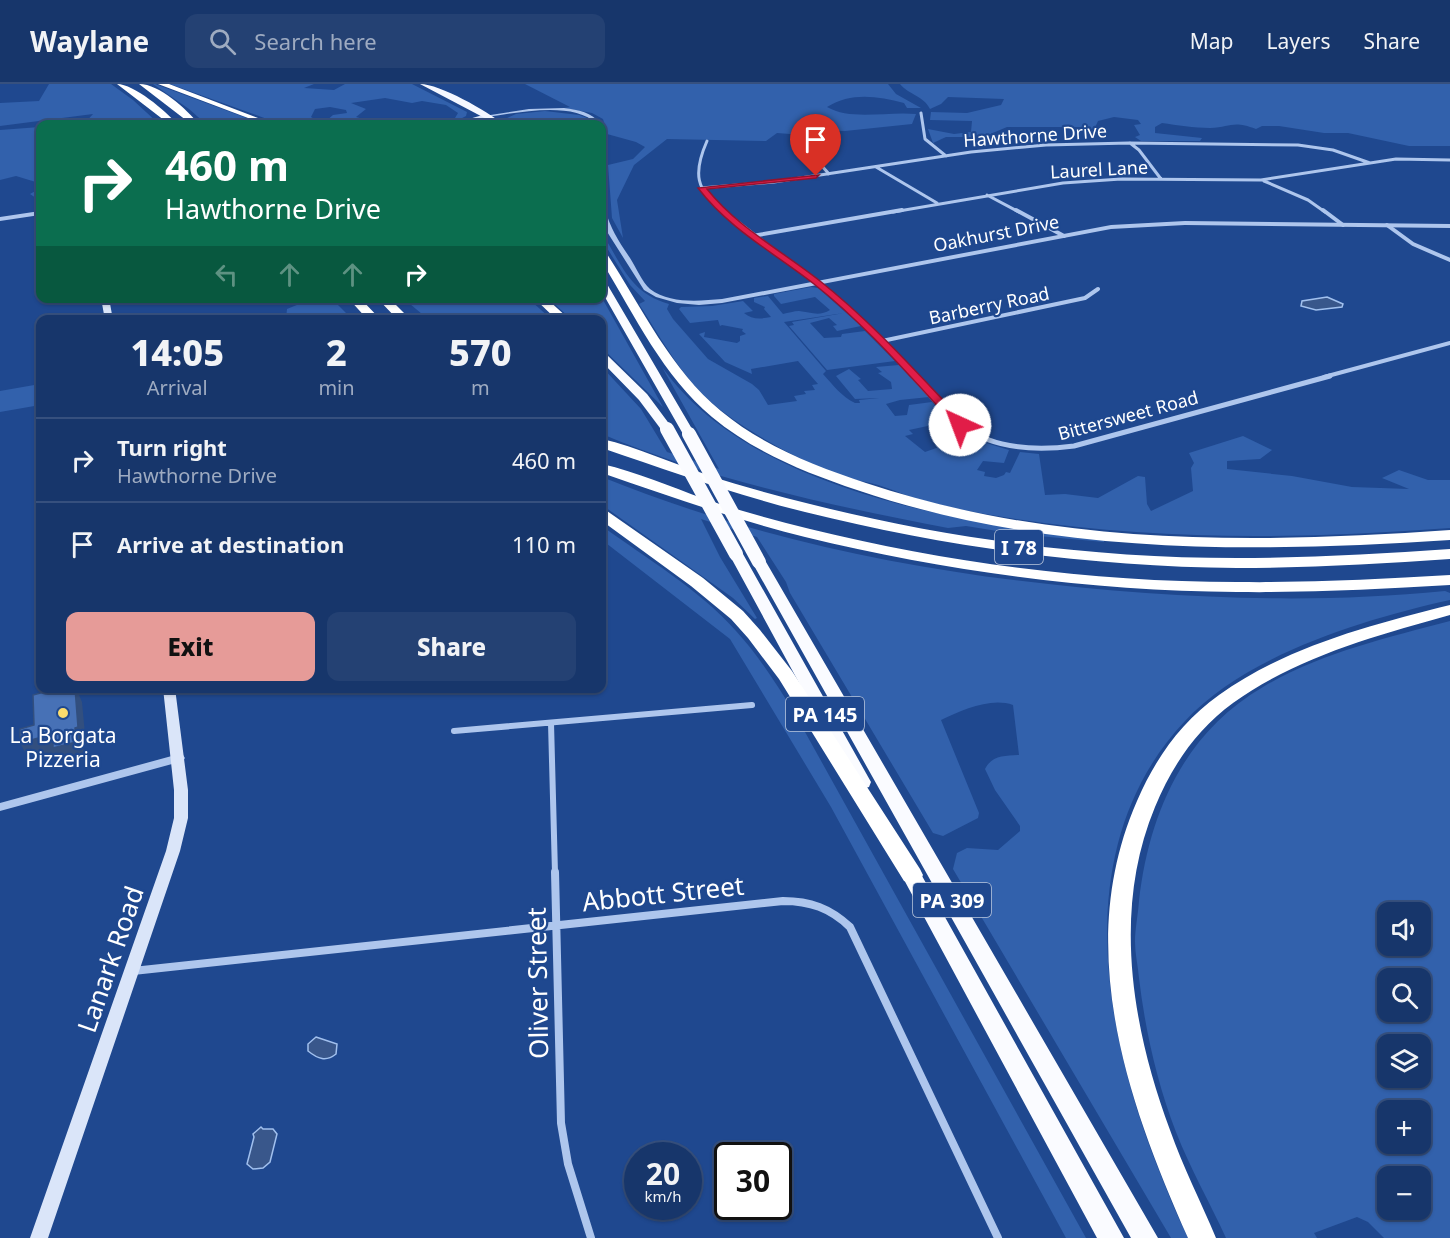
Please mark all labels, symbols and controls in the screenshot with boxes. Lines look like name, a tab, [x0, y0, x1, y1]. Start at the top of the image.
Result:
search box	[185, 14, 605, 68]
text: Waylane	[30, 22, 149, 60]
icon: search	[206, 25, 239, 58]
text: Search here	[254, 26, 377, 56]
text: Map	[1190, 27, 1234, 55]
text: Layers	[1267, 27, 1331, 55]
text: Share	[1364, 27, 1420, 55]
pin	[790, 114, 841, 176]
street label: Hawthorne Drive	[962, 118, 1108, 152]
icon: arrive	[799, 123, 832, 156]
text: 460 m	[165, 136, 289, 193]
icon: right	[66, 144, 144, 222]
street label: Laurel Lane	[1049, 154, 1149, 184]
text: Hawthorne Drive	[165, 190, 381, 227]
street label: Oakhurst Drive	[931, 209, 1061, 257]
icon: left	[210, 258, 243, 291]
icon: ahead	[273, 258, 306, 291]
icon: ahead	[336, 258, 369, 291]
icon: right	[399, 258, 432, 291]
street label: Barberry Road	[927, 281, 1051, 329]
text: 14:05	[130, 328, 224, 377]
text: 2	[326, 328, 347, 377]
text: 570	[449, 328, 512, 377]
text: Arrival	[147, 374, 208, 401]
text: min	[318, 374, 355, 401]
text: m	[471, 374, 490, 401]
street label: Bittersweet Road	[1055, 385, 1201, 445]
position arrow	[928, 393, 992, 457]
text: Turn right	[117, 432, 227, 462]
icon: right	[66, 444, 99, 477]
text: 460 m	[512, 445, 576, 475]
text: Hawthorne Drive	[117, 462, 277, 489]
icon: arrive	[66, 528, 99, 561]
text: Arrive at destination	[117, 529, 344, 559]
text: 110 m	[512, 529, 576, 559]
road number: I 78	[995, 530, 1043, 564]
button: Exit	[66, 612, 315, 681]
button: Share	[327, 612, 576, 681]
road number: PA 145	[786, 697, 864, 731]
marker: La Borgata Pizzeria	[56, 706, 70, 720]
place label: La Borgata Pizzeria	[9, 721, 117, 773]
street label: Abbott Street	[580, 867, 746, 919]
street label: Lanark Road	[68, 881, 152, 1037]
road number: PA 309	[913, 883, 991, 917]
map controls	[1377, 902, 1431, 1220]
button: sound	[1377, 902, 1431, 956]
street label: Oliver Street	[518, 907, 556, 1059]
button: search	[1377, 968, 1431, 1022]
button: layers	[1377, 1034, 1431, 1088]
button: +	[1377, 1100, 1431, 1154]
speed limit sign: 30	[714, 1142, 792, 1220]
text: 20	[646, 1153, 680, 1194]
button: −	[1377, 1166, 1431, 1220]
text: km/h	[645, 1186, 681, 1206]

